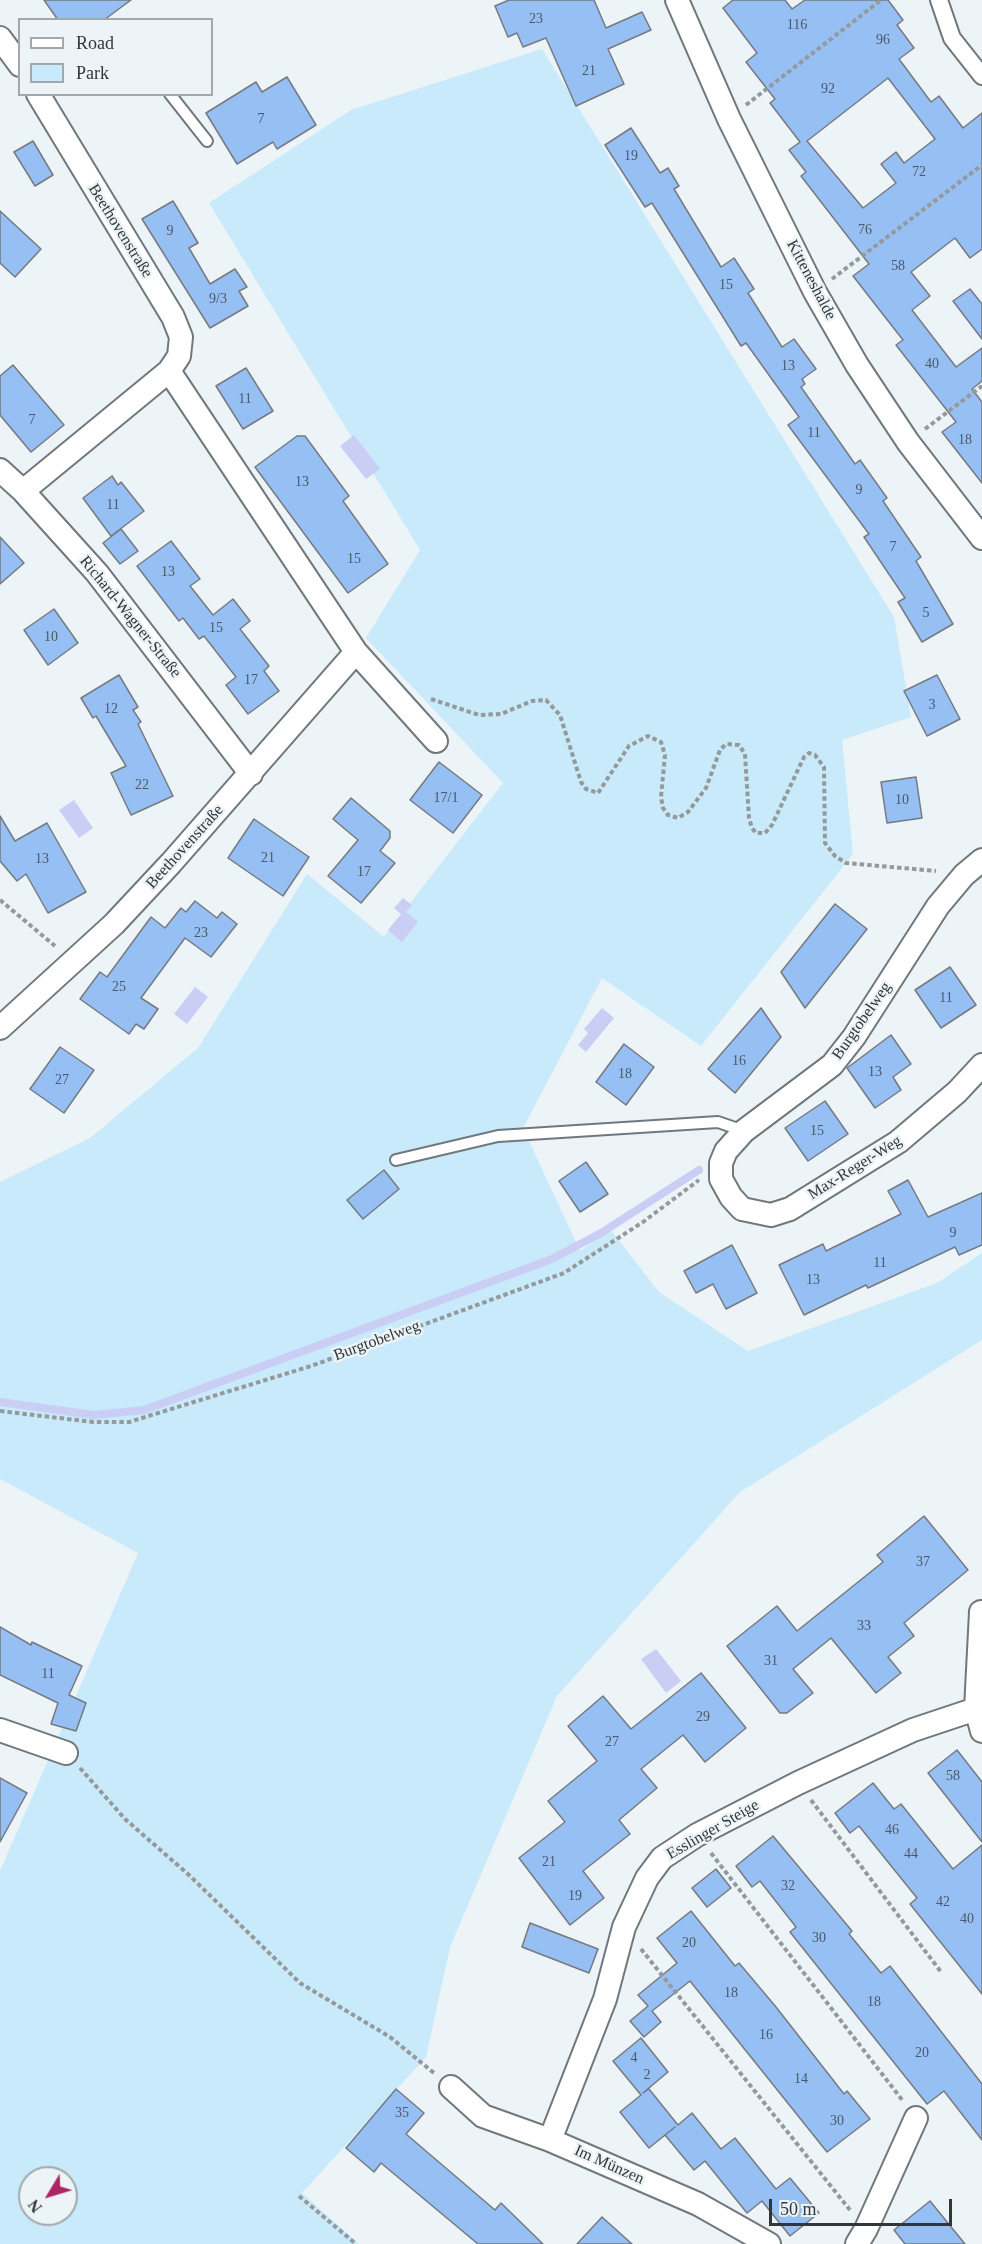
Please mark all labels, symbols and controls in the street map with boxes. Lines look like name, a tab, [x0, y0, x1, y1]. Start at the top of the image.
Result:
house number: 23	[529, 11, 543, 27]
house number: 116	[787, 17, 807, 33]
legend	[18, 18, 213, 96]
house number: 96	[876, 32, 890, 48]
text: Road	[76, 33, 114, 53]
text: Park	[76, 63, 109, 83]
house number: 21	[582, 63, 596, 79]
house number: 92	[821, 81, 835, 97]
house number: 7	[258, 111, 264, 127]
house number: 19	[624, 148, 638, 164]
house number: 72	[912, 164, 926, 180]
street label: Beethovenstraße	[84, 181, 156, 281]
house number: 76	[858, 222, 872, 238]
house number: 9	[166, 223, 174, 239]
street label: Kitteneshalde	[782, 237, 840, 323]
house number: 58	[891, 258, 905, 274]
house number: 15	[719, 277, 733, 293]
house number: 9/3	[209, 291, 227, 307]
house number: 40	[925, 356, 939, 372]
house number: 13	[781, 358, 795, 374]
house number: 11	[238, 391, 252, 407]
house number: 7	[28, 412, 36, 428]
house number: 11	[807, 425, 821, 441]
house number: 18	[958, 432, 972, 448]
house number: 13	[295, 474, 309, 490]
house number: 9	[855, 482, 862, 498]
house number: 11	[106, 497, 120, 513]
house number: 7	[890, 539, 897, 555]
house number: 15	[347, 551, 361, 567]
street label: Richard-Wagner-Straße	[75, 552, 185, 682]
house number: 13	[161, 564, 175, 580]
house number: 5	[922, 605, 930, 621]
house number: 15	[209, 620, 223, 636]
house number: 10	[44, 629, 58, 645]
house number: 17	[244, 672, 258, 688]
house number: 3	[928, 697, 936, 713]
house number: 12	[104, 701, 118, 717]
house number: 22	[135, 777, 149, 793]
house number: 17/1	[434, 790, 458, 806]
house number: 10	[895, 792, 909, 808]
street label: Beethovenstraße	[142, 801, 228, 893]
house number: 21	[261, 850, 275, 866]
house number: 13	[35, 851, 49, 867]
house number: 17	[357, 864, 371, 880]
house number: 23	[194, 925, 208, 941]
street label: Burgtobelweg	[828, 978, 896, 1064]
house number: 25	[112, 979, 126, 995]
house number: 11	[939, 990, 953, 1006]
house number: 16	[732, 1053, 746, 1069]
house number: 13	[868, 1064, 882, 1080]
house number: 18	[618, 1066, 632, 1082]
house number: 27	[55, 1072, 69, 1088]
house number: 15	[810, 1123, 824, 1139]
street label: Max-Reger-Weg	[805, 1132, 905, 1204]
house number: 9	[950, 1225, 957, 1241]
house number: 11	[873, 1255, 887, 1271]
house number: 13	[806, 1272, 820, 1288]
street label: Burgtobelweg	[331, 1317, 423, 1365]
house number: 37	[916, 1554, 930, 1570]
house number: 33	[857, 1618, 871, 1634]
house number: 31	[764, 1653, 778, 1669]
house number: 11	[41, 1666, 55, 1682]
house number: 29	[696, 1709, 710, 1725]
house number: 27	[605, 1734, 619, 1750]
house number: 58	[946, 1768, 960, 1784]
street label: Esslinger Steige	[663, 1796, 763, 1864]
house number: 46	[885, 1822, 899, 1838]
house number: 44	[904, 1846, 918, 1862]
house number: 21	[542, 1854, 556, 1870]
house number: 32	[781, 1878, 795, 1894]
house number: 19	[568, 1888, 582, 1904]
house number: 42	[936, 1894, 950, 1910]
house number: 40	[960, 1911, 974, 1927]
house number: 30	[812, 1930, 826, 1946]
house number: 20	[682, 1935, 696, 1951]
house number: 18	[724, 1985, 738, 2001]
house number: 18	[867, 1994, 881, 2010]
house number: 16	[759, 2027, 773, 2043]
house number: 20	[915, 2045, 929, 2061]
house number: 4	[630, 2050, 638, 2066]
house number: 2	[644, 2067, 650, 2083]
house number: 14	[794, 2071, 808, 2087]
house number: 35	[395, 2105, 409, 2121]
house number: 30	[830, 2113, 844, 2129]
street label: Im Münzen	[571, 2141, 647, 2189]
north arrow	[18, 2166, 78, 2226]
scale bar	[772, 2187, 955, 2225]
text: N	[25, 2196, 45, 2216]
text: 50 m	[780, 2199, 817, 2219]

